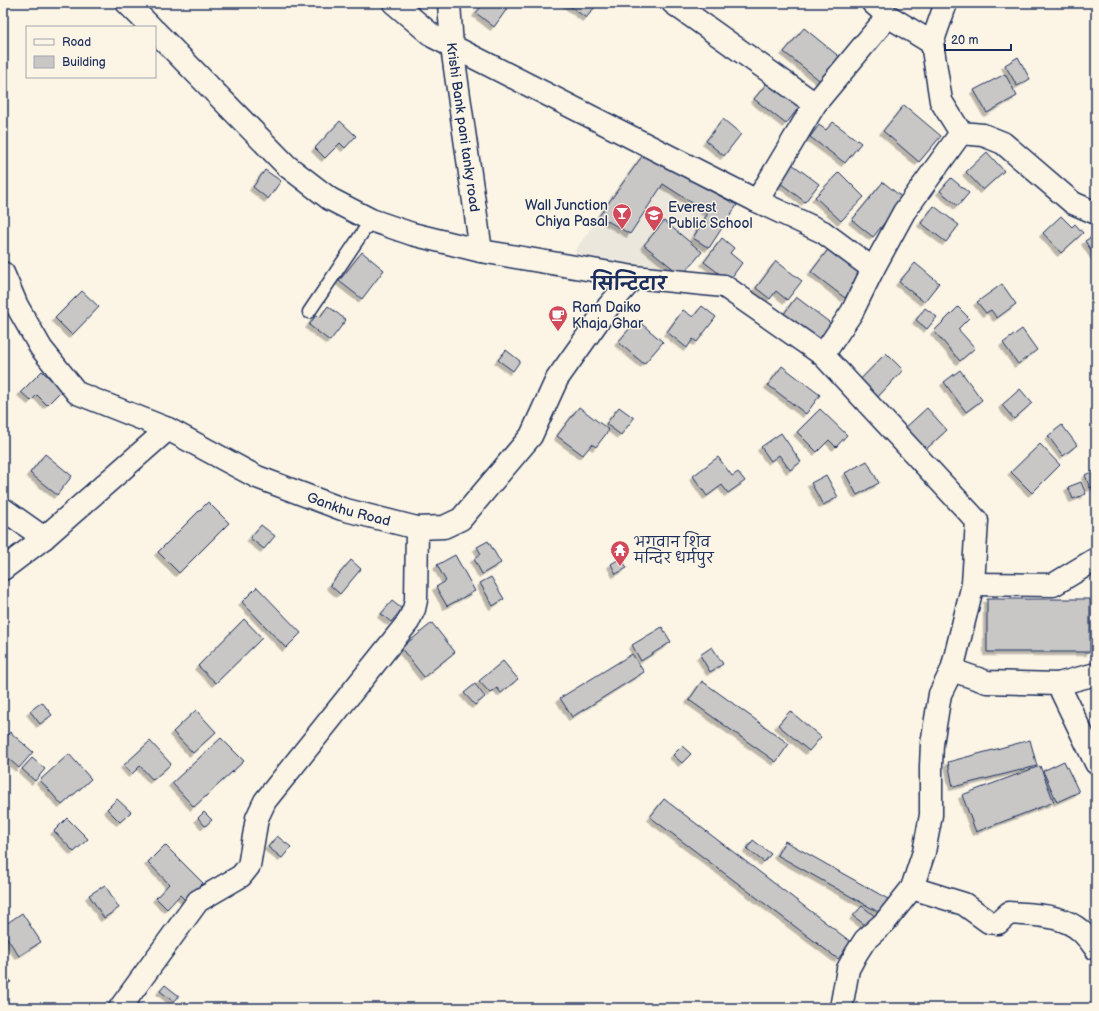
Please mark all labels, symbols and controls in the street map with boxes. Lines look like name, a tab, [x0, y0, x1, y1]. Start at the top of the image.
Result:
legend	[26, 26, 156, 78]
scale bar	[945, 26, 1011, 52]
text: 20 m	[951, 33, 978, 48]
text: Road	[62, 35, 91, 50]
street label: Krishi Bank pani tanky road	[443, 42, 483, 213]
text: Building	[62, 55, 106, 70]
place label: Wall Junction Chiya Pasal	[525, 197, 608, 230]
place label: Everest Public School	[668, 199, 753, 232]
bar icon: Wall Junction Chiya Pasal	[611, 202, 633, 230]
school or university icon: Everest Public School	[643, 204, 665, 232]
district label: सिन्टिटार	[589, 269, 669, 295]
place label: Ram Daiko Khaja Ghar	[572, 299, 644, 332]
cafe icon: Ram Daiko Khaja Ghar	[547, 304, 569, 332]
street label: Gankhu Road	[305, 489, 392, 530]
place label: भगवान शिव मन्दिर धर्मपुर	[633, 531, 715, 568]
temple icon: भगवान शिव मन्दिर धर्मपुर	[609, 539, 631, 567]

